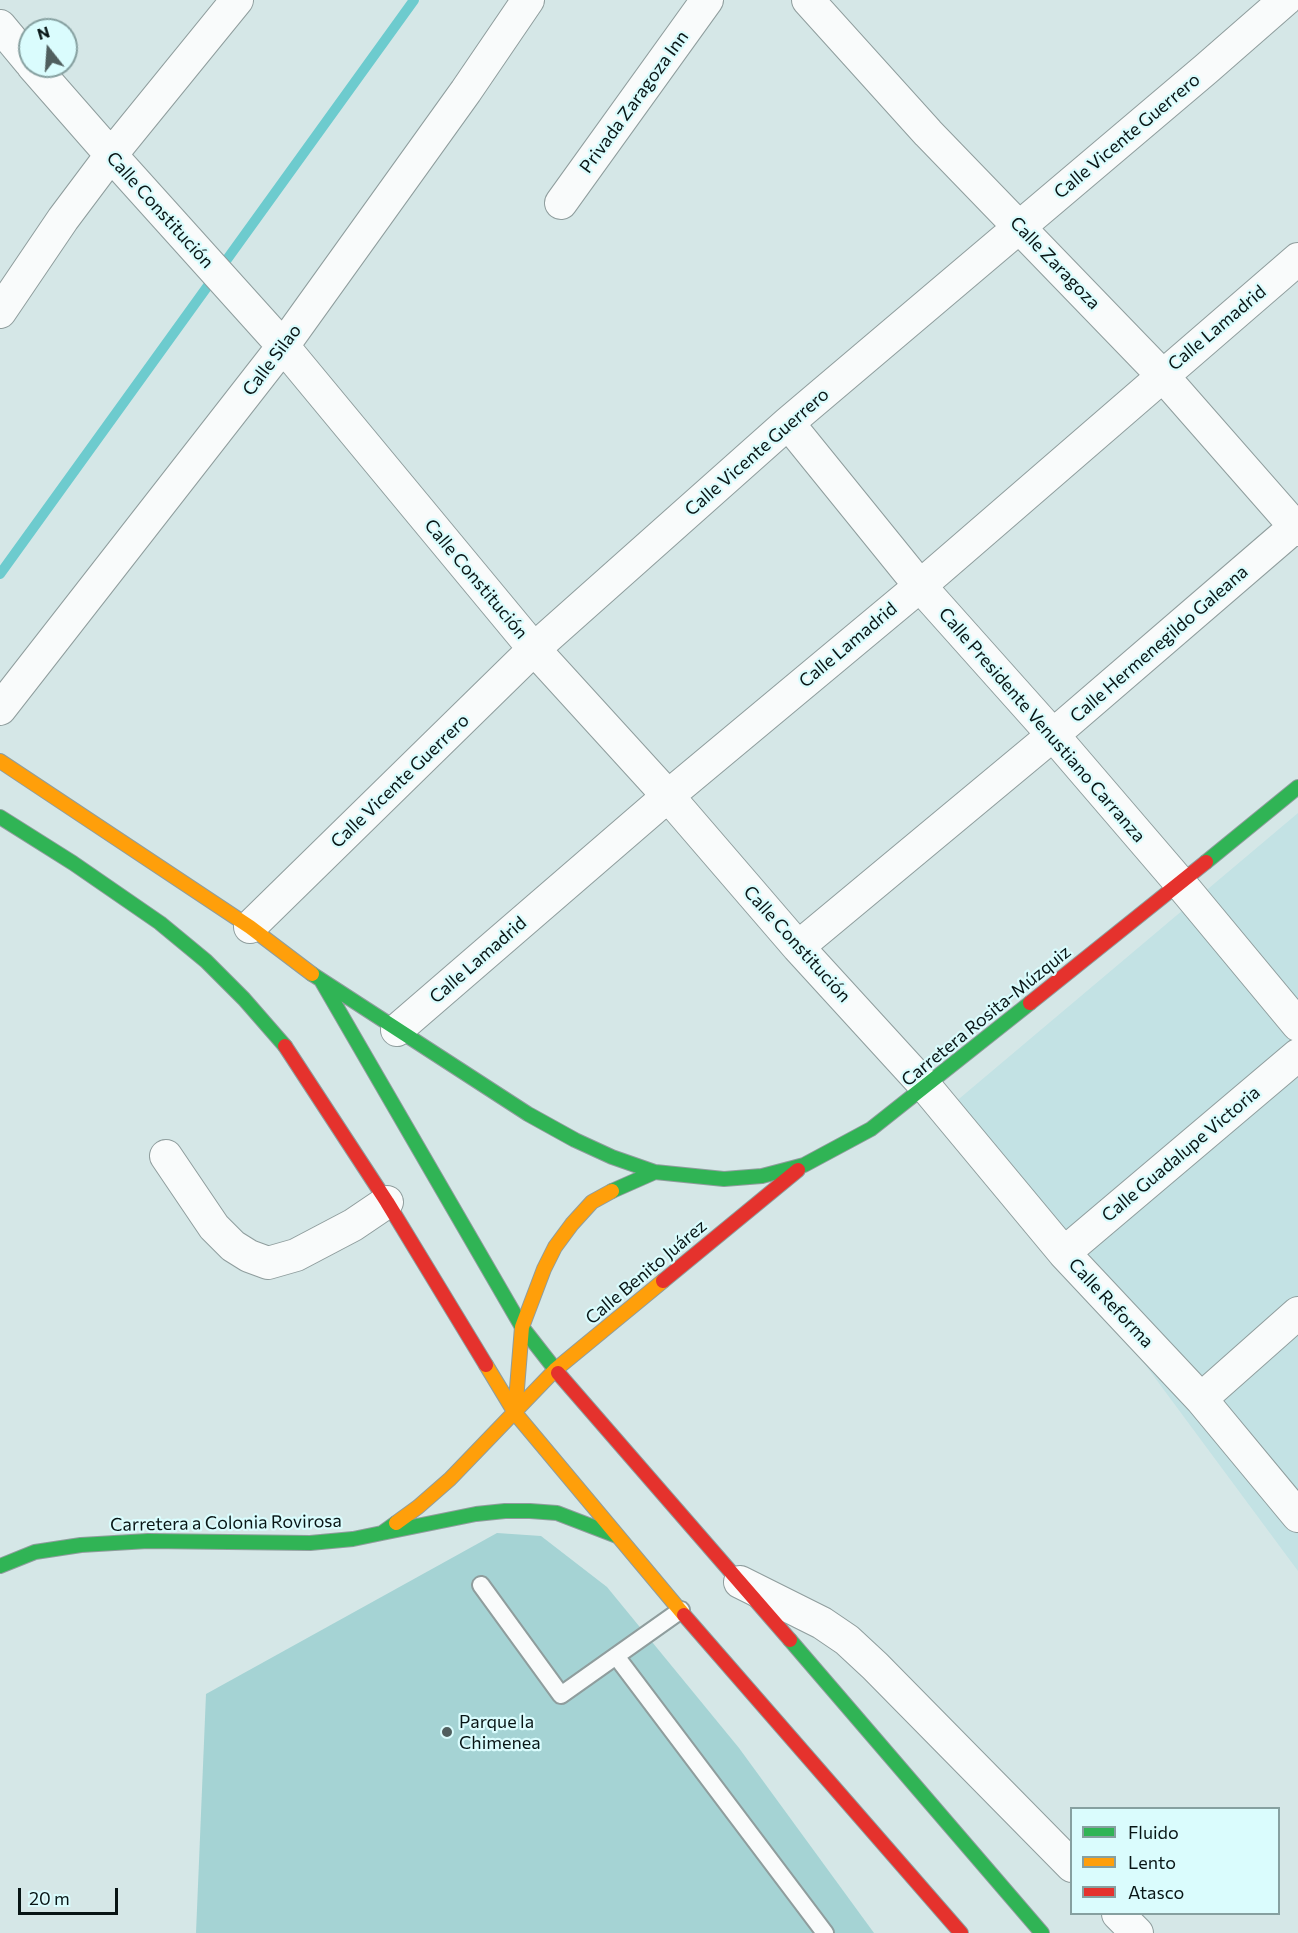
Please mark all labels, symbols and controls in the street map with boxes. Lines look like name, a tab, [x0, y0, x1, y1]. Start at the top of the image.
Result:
north arrow	[18, 18, 78, 78]
text: N	[35, 21, 52, 43]
street label: Privada Zaragoza Inn	[575, 27, 693, 177]
street label: Calle Vicente Guerrero	[1050, 69, 1204, 203]
street label: Calle Constitución	[102, 147, 218, 273]
street label: Calle Zaragoza	[1005, 212, 1105, 314]
street label: Calle Lamadrid	[1164, 281, 1270, 375]
street label: Calle Silao	[238, 320, 306, 400]
street label: Calle Vicente Guerrero	[681, 384, 833, 520]
street label: Calle Constitución	[420, 515, 532, 643]
street label: Calle Hermenegildo Galeana	[1066, 561, 1252, 727]
street label: Calle Lamadrid	[795, 598, 901, 692]
street label: Calle Presidente Venustiano Carranza	[934, 603, 1150, 847]
street label: Calle Vicente Guerrero	[326, 709, 474, 853]
street label: Calle Constitución	[739, 881, 855, 1007]
street label: Calle Lamadrid	[425, 912, 531, 1008]
street label: Carretera Rosita-Múzquiz	[897, 941, 1075, 1091]
street label: Calle Guadalupe Victoria	[1098, 1082, 1264, 1226]
street label: Calle Benito Juárez	[581, 1215, 711, 1329]
street label: Calle Reforma	[1064, 1254, 1158, 1352]
street label: Carretera a Colonia Rovirosa	[110, 1510, 342, 1536]
place label: Parque la Chimenea	[459, 1711, 541, 1754]
marker: Parque la Chimenea	[440, 1725, 454, 1739]
legend	[1070, 1807, 1280, 1915]
text: Fluido	[1128, 1821, 1179, 1843]
text: Lento	[1128, 1851, 1176, 1873]
scale bar	[21, 1876, 122, 1914]
text: Atasco	[1128, 1881, 1184, 1903]
text: 20 m	[29, 1887, 70, 1909]

